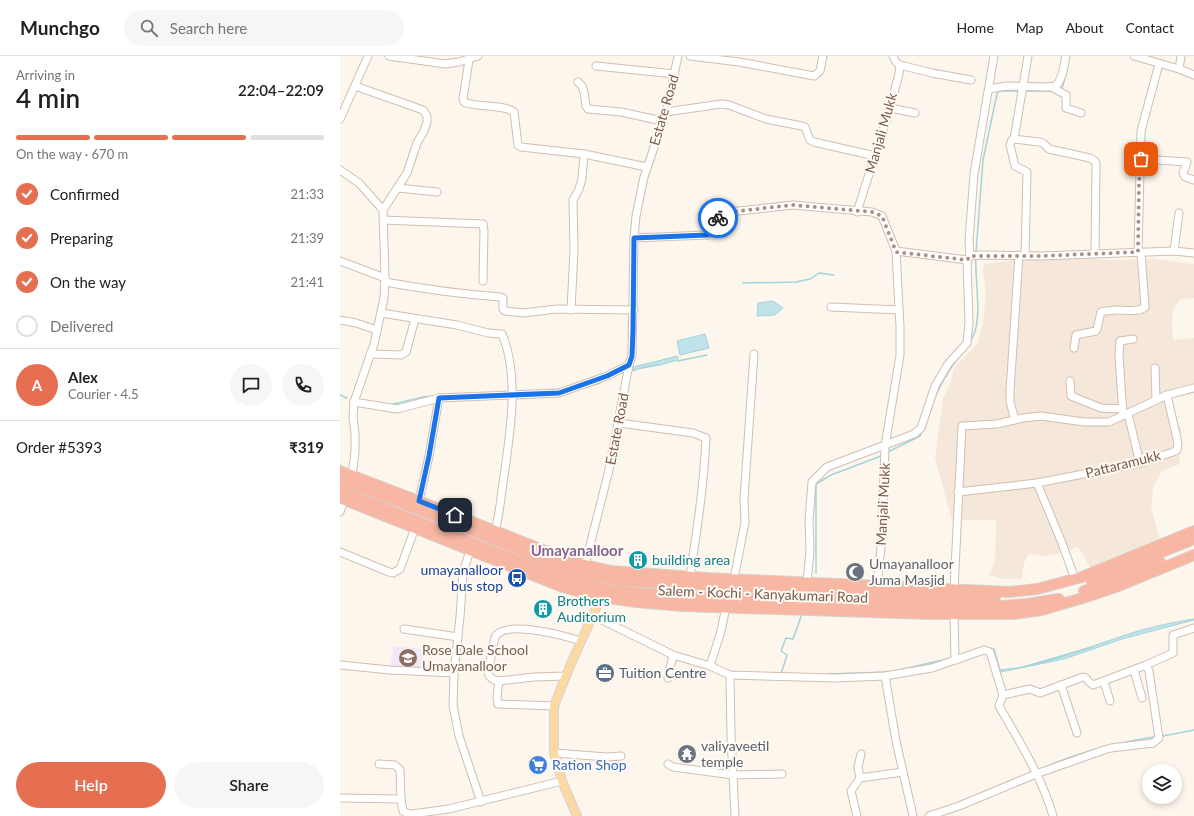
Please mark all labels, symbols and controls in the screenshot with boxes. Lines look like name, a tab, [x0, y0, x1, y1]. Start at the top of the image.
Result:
search box	[124, 10, 404, 46]
text: Munchgo	[20, 16, 100, 39]
icon: search	[138, 17, 160, 39]
text: Search here	[170, 19, 247, 37]
text: Home	[956, 19, 994, 36]
text: Map	[1016, 19, 1043, 36]
text: About	[1065, 19, 1103, 36]
text: Contact	[1125, 19, 1174, 36]
text: Arriving in	[16, 67, 75, 83]
street label: Estate Road	[645, 72, 682, 147]
text: 22:04–22:09	[238, 81, 324, 99]
text: 4 min	[16, 82, 80, 114]
street label: Manjali Mukk	[861, 90, 900, 175]
pin	[1124, 142, 1158, 176]
text: On the way · 670 m	[16, 146, 128, 162]
icon: bag	[1130, 148, 1152, 170]
icon: check	[16, 183, 38, 205]
text: Confirmed	[50, 185, 119, 203]
text: 21:33	[291, 186, 324, 202]
courier	[698, 198, 738, 238]
icon: bike	[707, 207, 729, 229]
icon: check	[16, 227, 38, 249]
text: Preparing	[50, 229, 113, 247]
text: 21:39	[291, 230, 324, 246]
icon: check	[16, 271, 38, 293]
text: On the way	[50, 273, 126, 291]
text: 21:41	[291, 274, 324, 290]
text: Delivered	[50, 317, 113, 335]
button: chat	[230, 364, 272, 406]
button: phone	[282, 364, 324, 406]
text: Alex	[68, 368, 98, 386]
text: A	[32, 376, 42, 394]
text: Courier · 4.5	[68, 386, 139, 402]
street label: Estate Road	[601, 391, 632, 466]
text: Order #5393	[16, 438, 102, 456]
text: ₹319	[289, 438, 324, 456]
street label: Pattaramukk	[1083, 446, 1163, 481]
street label: Manjali Mukk	[872, 461, 893, 546]
pin	[438, 498, 472, 532]
icon: home	[444, 504, 466, 526]
district label: Umayanalloor	[531, 541, 624, 559]
building icon: building area	[627, 549, 649, 571]
place label: building area	[652, 551, 730, 568]
place label: Umayanalloor Juma Masjid	[869, 555, 954, 588]
place label: umayanalloor bus stop	[421, 561, 503, 594]
mosque icon: Umayanalloor Juma Masjid	[844, 561, 866, 583]
bus stop icon: umayanalloor bus stop	[506, 567, 528, 589]
street label: Salem - Kochi - Kanyakumari Road	[658, 581, 868, 606]
place label: Brothers Auditorium	[557, 592, 626, 625]
building icon: Brothers Auditorium	[532, 598, 554, 620]
place label: Rose Dale School Umayanalloor	[422, 641, 528, 674]
school or university icon: Rose Dale School Umayanalloor	[397, 647, 419, 669]
office icon: Tuition Centre	[594, 662, 616, 684]
place label: Tuition Centre	[619, 664, 706, 681]
place label: valiyaveetil temple	[701, 737, 769, 770]
temple icon: valiyaveetil temple	[676, 743, 698, 765]
supermarket icon: Ration Shop	[527, 754, 549, 776]
place label: Ration Shop	[552, 756, 627, 773]
button: Help	[16, 762, 166, 808]
button: Share	[174, 762, 324, 808]
map controls	[1142, 764, 1182, 804]
button: layers	[1142, 764, 1182, 804]

